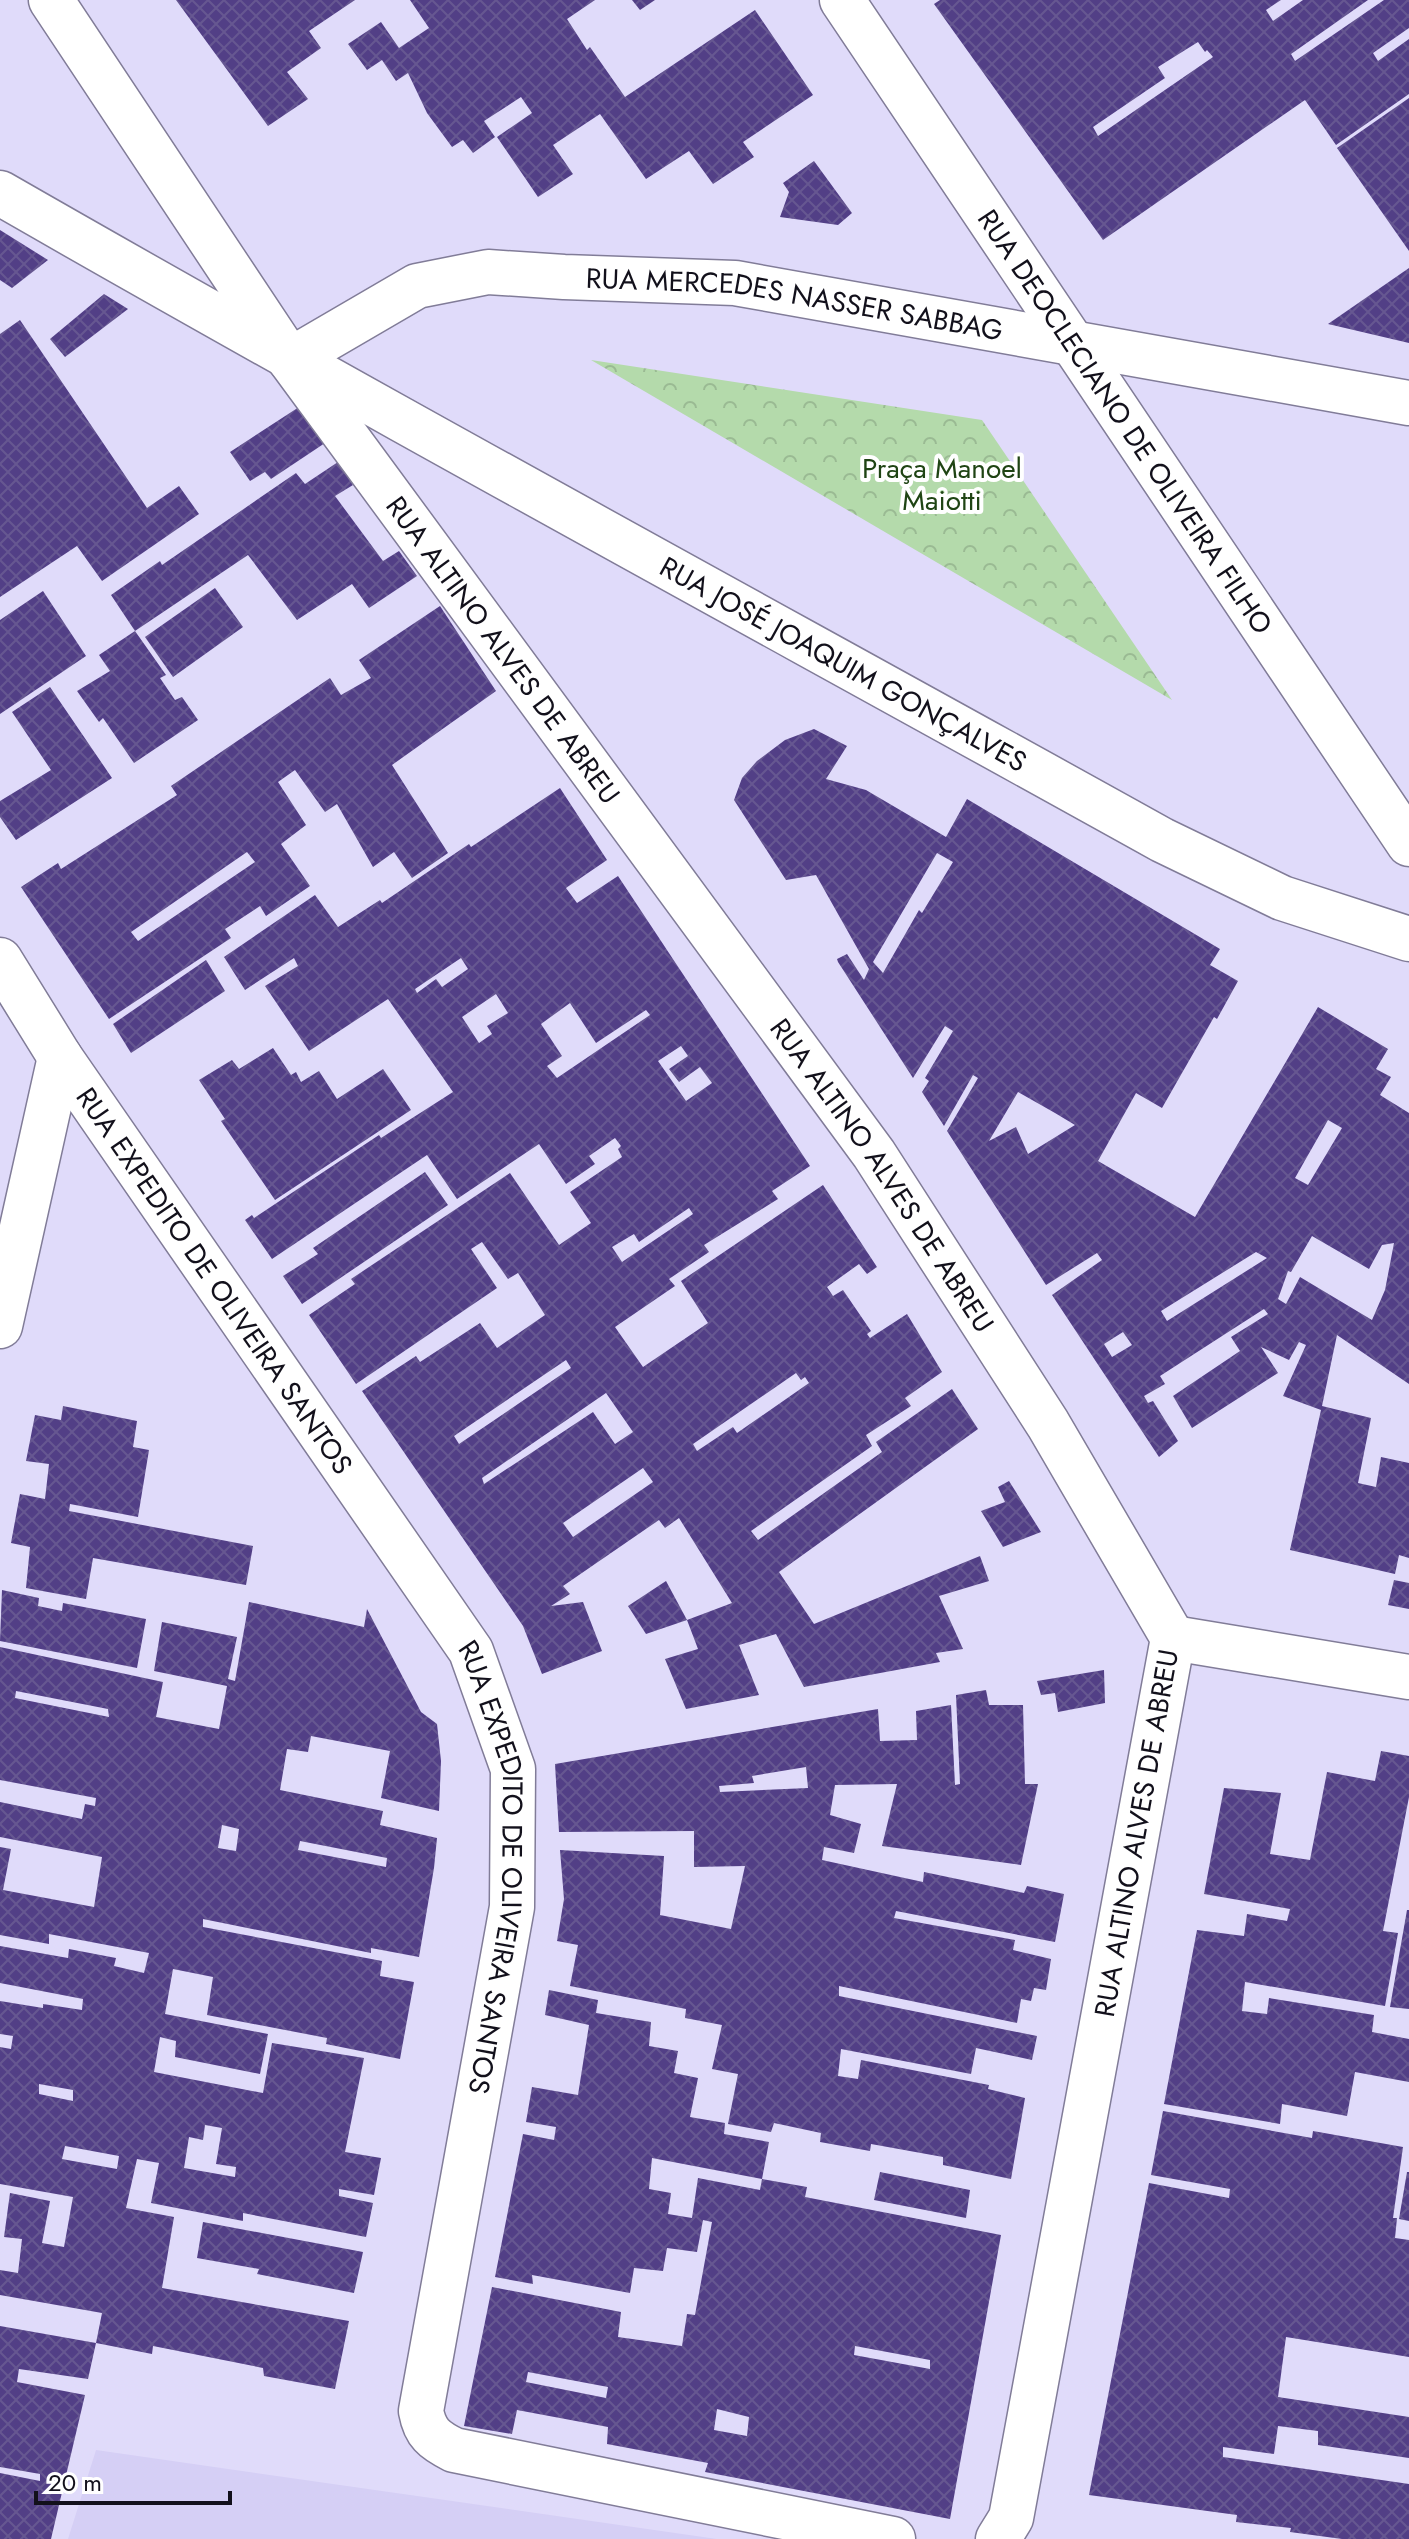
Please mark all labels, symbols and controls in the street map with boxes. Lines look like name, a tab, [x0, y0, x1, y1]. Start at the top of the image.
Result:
street label: RUA DEOCLECIANO DE OLIVEIRA FILHO	[967, 201, 1282, 643]
street label: RUA MERCEDES NASSER SABBAG	[585, 258, 1006, 351]
park label: Praça Manoel Maiotti	[862, 448, 1022, 521]
street label: RUA ALTINO ALVES DE ABREU	[376, 488, 630, 813]
street label: RUA JOSÉ JOAQUIM GONÇALVES	[652, 547, 1034, 782]
street label: RUA ALTINO ALVES DE ABREU	[760, 1010, 1004, 1341]
street label: RUA EXPEDITO DE OLIVEIRA SANTOS	[66, 1079, 363, 1483]
street label: RUA EXPEDITO DE OLIVEIRA SANTOS	[448, 1632, 534, 2097]
street label: RUA ALTINO ALVES DE ABREU	[1084, 1646, 1189, 2020]
scale bar	[36, 2455, 230, 2505]
text: 20 m	[48, 2465, 102, 2500]

